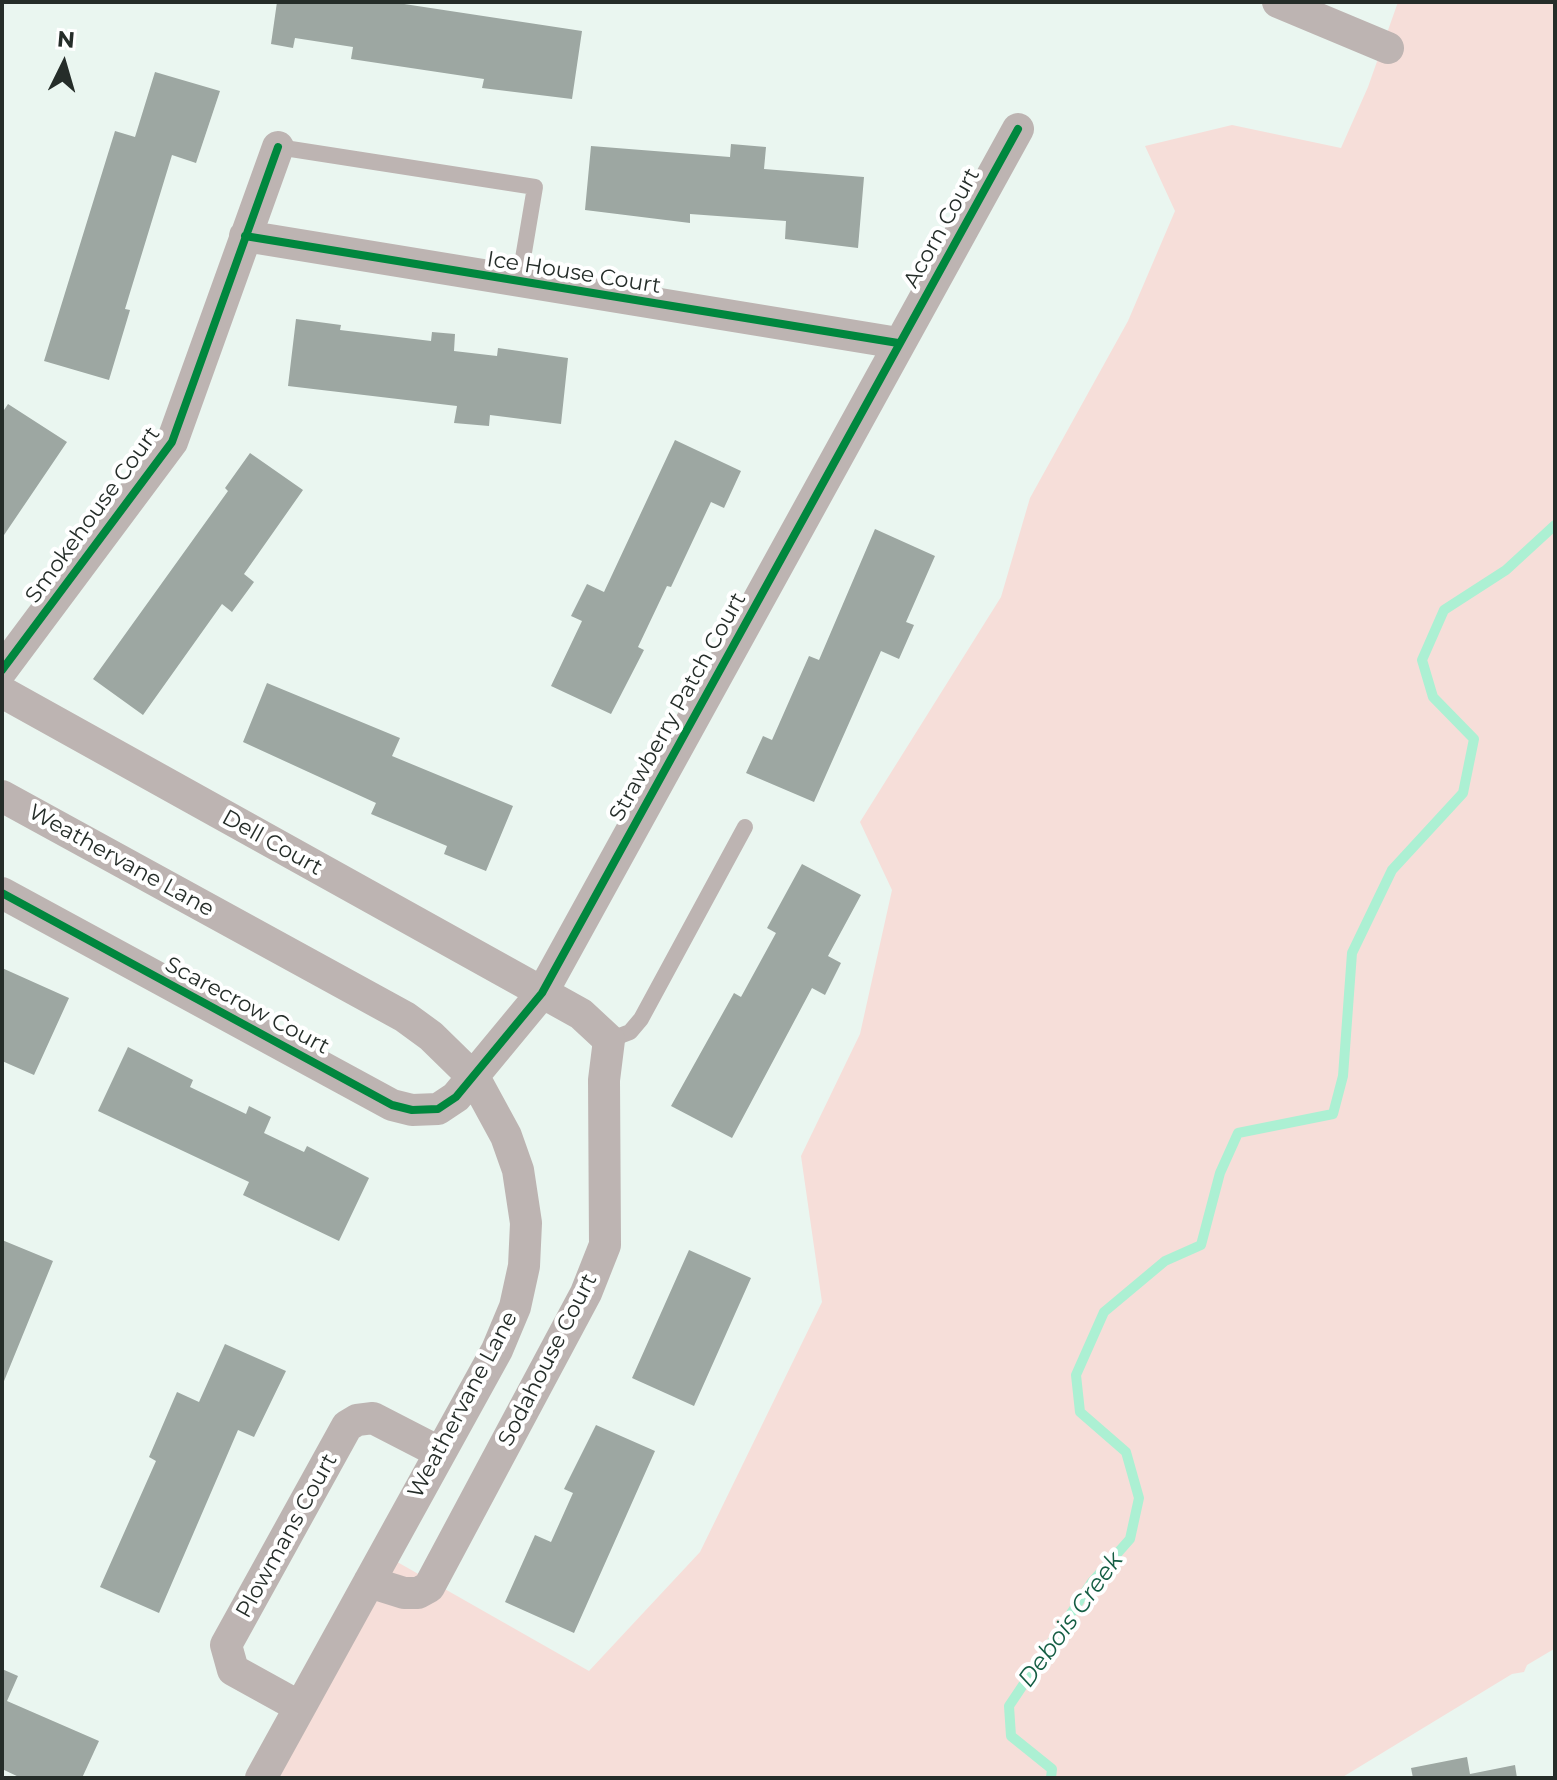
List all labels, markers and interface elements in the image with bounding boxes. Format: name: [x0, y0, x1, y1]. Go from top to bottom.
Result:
north arrow: [24, 24, 104, 104]
text: N: [56, 25, 76, 54]
street label: Acorn Court: [898, 164, 986, 292]
street label: Ice House Court: [485, 246, 663, 300]
street label: Smokehouse Court: [20, 422, 166, 608]
street label: Strawberry Patch Court: [604, 588, 752, 826]
street label: Weathervane Lane: [24, 799, 218, 923]
street label: Dell Court: [217, 805, 327, 881]
street label: Scarecrow Court: [160, 952, 334, 1060]
street label: Sodahouse Court: [493, 1269, 603, 1451]
street label: Weathervane Lane: [403, 1307, 523, 1503]
street label: Plowmans Court: [231, 1449, 343, 1623]
water label: Debois Creek: [1012, 1547, 1130, 1693]

